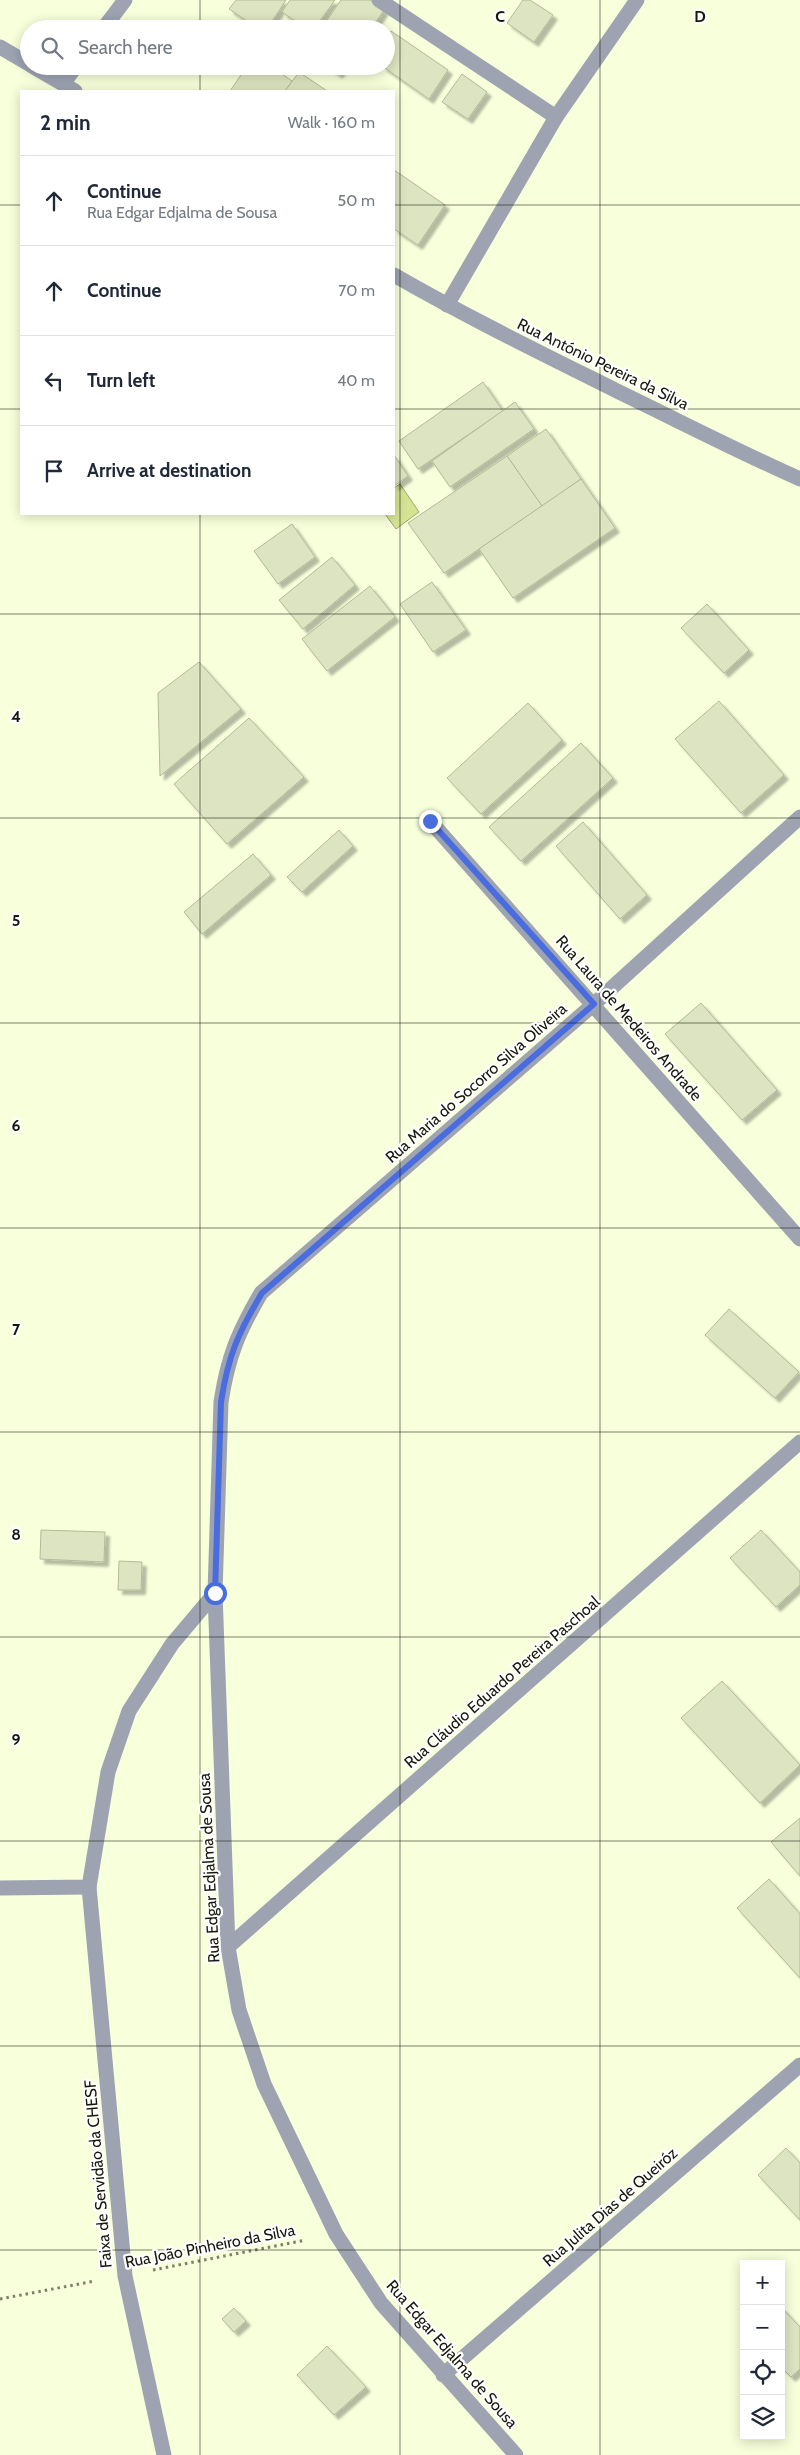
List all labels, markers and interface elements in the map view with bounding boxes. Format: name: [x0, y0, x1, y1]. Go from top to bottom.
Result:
text: C: [495, 7, 505, 26]
text: D: [694, 7, 706, 26]
search box: [20, 20, 395, 75]
icon: search: [38, 34, 66, 62]
text: Search here: [78, 36, 172, 59]
text: 2 min: [40, 110, 91, 135]
text: Walk · 160 m: [288, 113, 375, 132]
text: Continue: [87, 180, 161, 203]
icon: ahead: [40, 187, 68, 215]
text: 50 m: [338, 191, 375, 210]
text: Rua Edgar Edjalma de Sousa: [87, 203, 277, 222]
icon: ahead: [40, 277, 68, 305]
text: Continue: [87, 279, 161, 302]
text: 70 m: [338, 281, 375, 300]
street label: Rua António Pereira da Silva: [514, 314, 692, 414]
icon: left: [40, 367, 68, 395]
text: Turn left: [87, 369, 155, 392]
text: 40 m: [337, 371, 375, 390]
icon: arrive: [40, 457, 68, 485]
text: Arrive at destination: [87, 459, 251, 482]
text: 4: [11, 707, 21, 726]
route end: [419, 810, 442, 833]
text: 5: [12, 911, 20, 930]
street label: Rua Laura de Medeiros Andrade: [552, 931, 706, 1105]
street label: Rua Maria do Socorro Silva Oliveira: [382, 999, 571, 1167]
text: 6: [12, 1116, 21, 1135]
text: 7: [12, 1320, 21, 1339]
text: 8: [11, 1525, 21, 1544]
route start: [204, 1582, 227, 1605]
street label: Rua Cláudio Eduardo Pereira Paschoal: [401, 1592, 604, 1772]
text: 9: [12, 1730, 21, 1749]
street label: Rua Edgar Edjalma de Sousa: [195, 1772, 223, 1963]
street label: Faixa de Servidão da CHESF: [80, 2079, 116, 2269]
street label: Rua Julita Dias de Queiróz: [539, 2143, 681, 2271]
street label: Rua João Pinheiro da Silva: [123, 2220, 297, 2272]
map controls: [740, 2260, 785, 2440]
button: +: [740, 2260, 785, 2305]
street label: Rua Edgar Edjalma de Sousa: [382, 2276, 522, 2432]
button: −: [740, 2305, 785, 2350]
button: locate: [740, 2350, 785, 2395]
button: layers: [740, 2395, 785, 2440]

